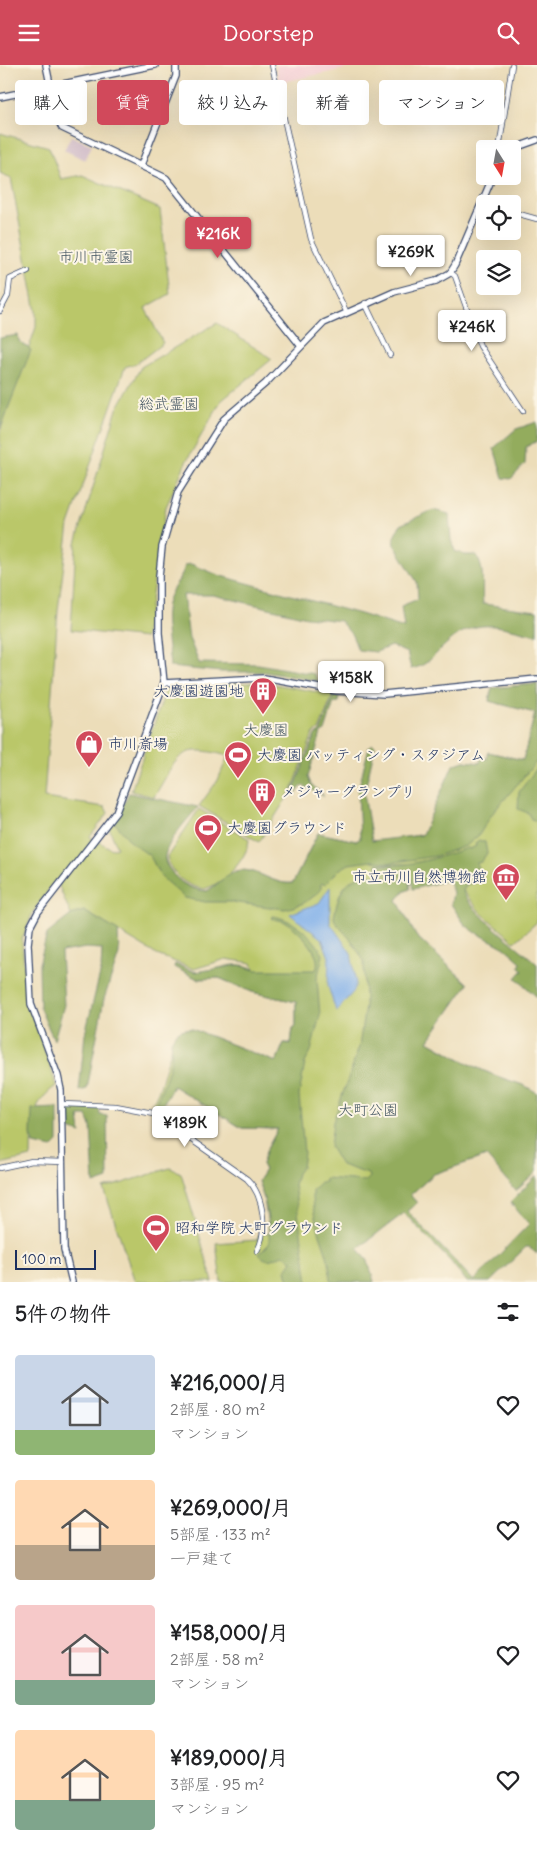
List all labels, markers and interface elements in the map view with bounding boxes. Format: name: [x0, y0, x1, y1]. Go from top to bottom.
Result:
icon: menu: [15, 19, 43, 47]
text: Doorstep: [223, 19, 314, 47]
icon: search: [494, 19, 522, 47]
chip: 購入: [15, 80, 87, 125]
chip: 賃貸: [97, 80, 169, 125]
chip: 絞り込み: [179, 80, 287, 125]
chip: 新着: [297, 80, 369, 125]
chip: マンション: [379, 80, 504, 125]
north arrow: [476, 140, 521, 185]
map controls: [476, 140, 521, 295]
button: locate: [476, 195, 521, 240]
pin: ¥216K: [183, 217, 253, 259]
text: ¥216K: [196, 223, 240, 243]
pin: ¥269K: [376, 235, 446, 277]
text: ¥269K: [388, 241, 434, 261]
park label: 市川市霊園: [58, 247, 134, 266]
button: layers: [476, 250, 521, 295]
pin: ¥246K: [437, 309, 507, 352]
text: ¥246K: [449, 316, 495, 336]
park label: 総武霊園: [139, 394, 199, 413]
pin: ¥158K: [316, 661, 386, 703]
text: ¥158K: [329, 667, 373, 687]
building icon: 大慶園遊園地: [248, 676, 278, 715]
place label: 大慶園遊園地: [154, 681, 244, 700]
park label: 大慶園: [243, 720, 289, 739]
shop icon: 市川斎場: [74, 729, 104, 768]
place label: 市川斎場: [108, 734, 168, 753]
sports icon: 大慶園 バッティング・スタジアム: [223, 740, 253, 779]
place label: 大慶園 バッティング・スタジアム: [257, 745, 485, 764]
building icon: メジャーグランプリ: [247, 777, 277, 816]
place label: メジャーグランプリ: [281, 782, 416, 801]
sports icon: 大慶園グラウンド: [193, 813, 223, 852]
place label: 大慶園グラウンド: [227, 818, 347, 837]
museum icon: 市立市川自然博物館: [491, 862, 521, 901]
place label: 市立市川自然博物館: [352, 867, 487, 886]
park label: 大町公園: [338, 1100, 398, 1119]
pin: ¥189K: [150, 1105, 220, 1148]
text: ¥189K: [163, 1112, 207, 1132]
sports icon: 昭和学院 大町グラウンド: [141, 1213, 171, 1252]
place label: 昭和学院 大町グラウンド: [175, 1218, 344, 1237]
scale bar: [15, 1247, 96, 1270]
text: 100 m: [22, 1250, 62, 1268]
icon: filters: [494, 1298, 522, 1326]
text: 5件の物件: [15, 1300, 111, 1327]
text: ¥216,000/月: [170, 1369, 289, 1396]
icon: home: [55, 1375, 115, 1435]
icon: heart: [494, 1391, 522, 1419]
text: 2部屋 · 80 m²: [170, 1399, 266, 1419]
text: マンション: [170, 1423, 249, 1443]
text: ¥269,000/月: [170, 1494, 292, 1521]
icon: home: [55, 1500, 115, 1560]
icon: heart: [494, 1516, 522, 1544]
text: 5部屋 · 133 m²: [170, 1524, 271, 1544]
text: 一戸建て: [170, 1548, 234, 1568]
text: ¥158,000/月: [170, 1619, 289, 1646]
icon: home: [55, 1625, 115, 1685]
icon: heart: [494, 1641, 522, 1669]
text: 2部屋 · 58 m²: [170, 1649, 264, 1669]
text: マンション: [170, 1673, 249, 1693]
text: ¥189,000/月: [170, 1744, 289, 1771]
icon: home: [55, 1750, 115, 1810]
icon: heart: [494, 1766, 522, 1794]
text: 3部屋 · 95 m²: [170, 1774, 264, 1794]
text: マンション: [170, 1798, 249, 1818]

